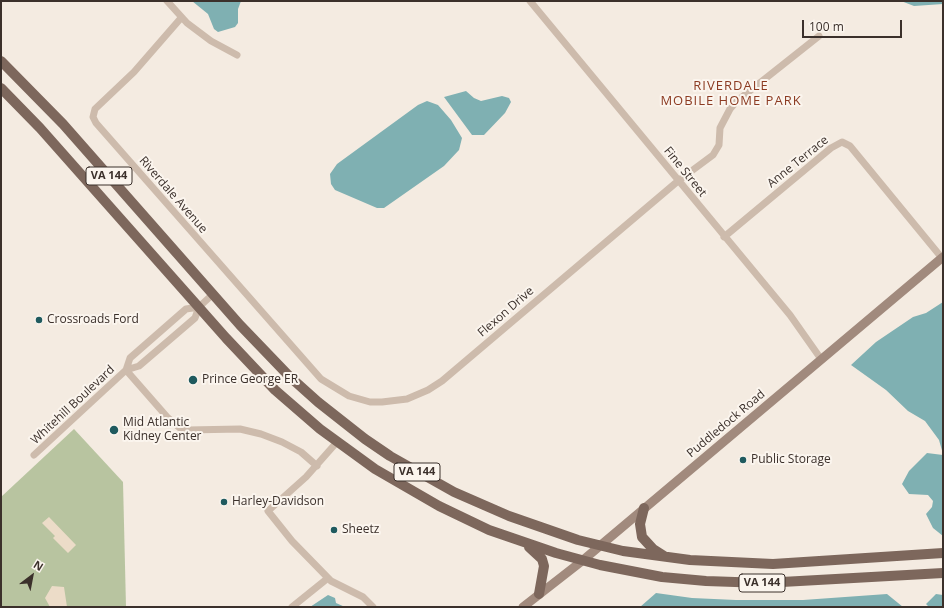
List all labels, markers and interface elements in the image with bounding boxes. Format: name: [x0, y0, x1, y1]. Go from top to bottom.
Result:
scale bar: [804, 12, 904, 38]
text: 100 m: [809, 18, 844, 35]
district label: RIVERDALE MOBILE HOME PARK: [660, 78, 802, 109]
street label: Anne Terrace: [765, 133, 831, 191]
street label: Fine Street: [661, 144, 709, 200]
street label: Riverdale Avenue: [136, 154, 210, 236]
road number: VA 144: [86, 167, 132, 185]
street label: Flexon Drive: [475, 284, 537, 340]
place label: Crossroads Ford: [47, 313, 139, 327]
marker: Crossroads Ford: [34, 315, 44, 325]
street label: Whitehill Boulevard: [28, 363, 118, 447]
place label: Prince George ER: [202, 373, 298, 387]
marker: Prince George ER: [187, 374, 199, 386]
street label: Puddledock Road: [684, 387, 768, 461]
place label: Mid Atlantic Kidney Center: [123, 416, 202, 444]
marker: Mid Atlantic Kidney Center: [108, 424, 120, 436]
place label: Public Storage: [751, 453, 831, 467]
marker: Public Storage: [738, 455, 748, 465]
road number: VA 144: [394, 463, 440, 481]
place label: Harley-Davidson: [232, 495, 324, 509]
marker: Harley-Davidson: [219, 497, 229, 507]
place label: Sheetz: [342, 523, 379, 537]
marker: Sheetz: [329, 525, 339, 535]
north arrow: [12, 556, 52, 596]
text: N: [31, 557, 46, 574]
road number: VA 144: [739, 574, 785, 592]

